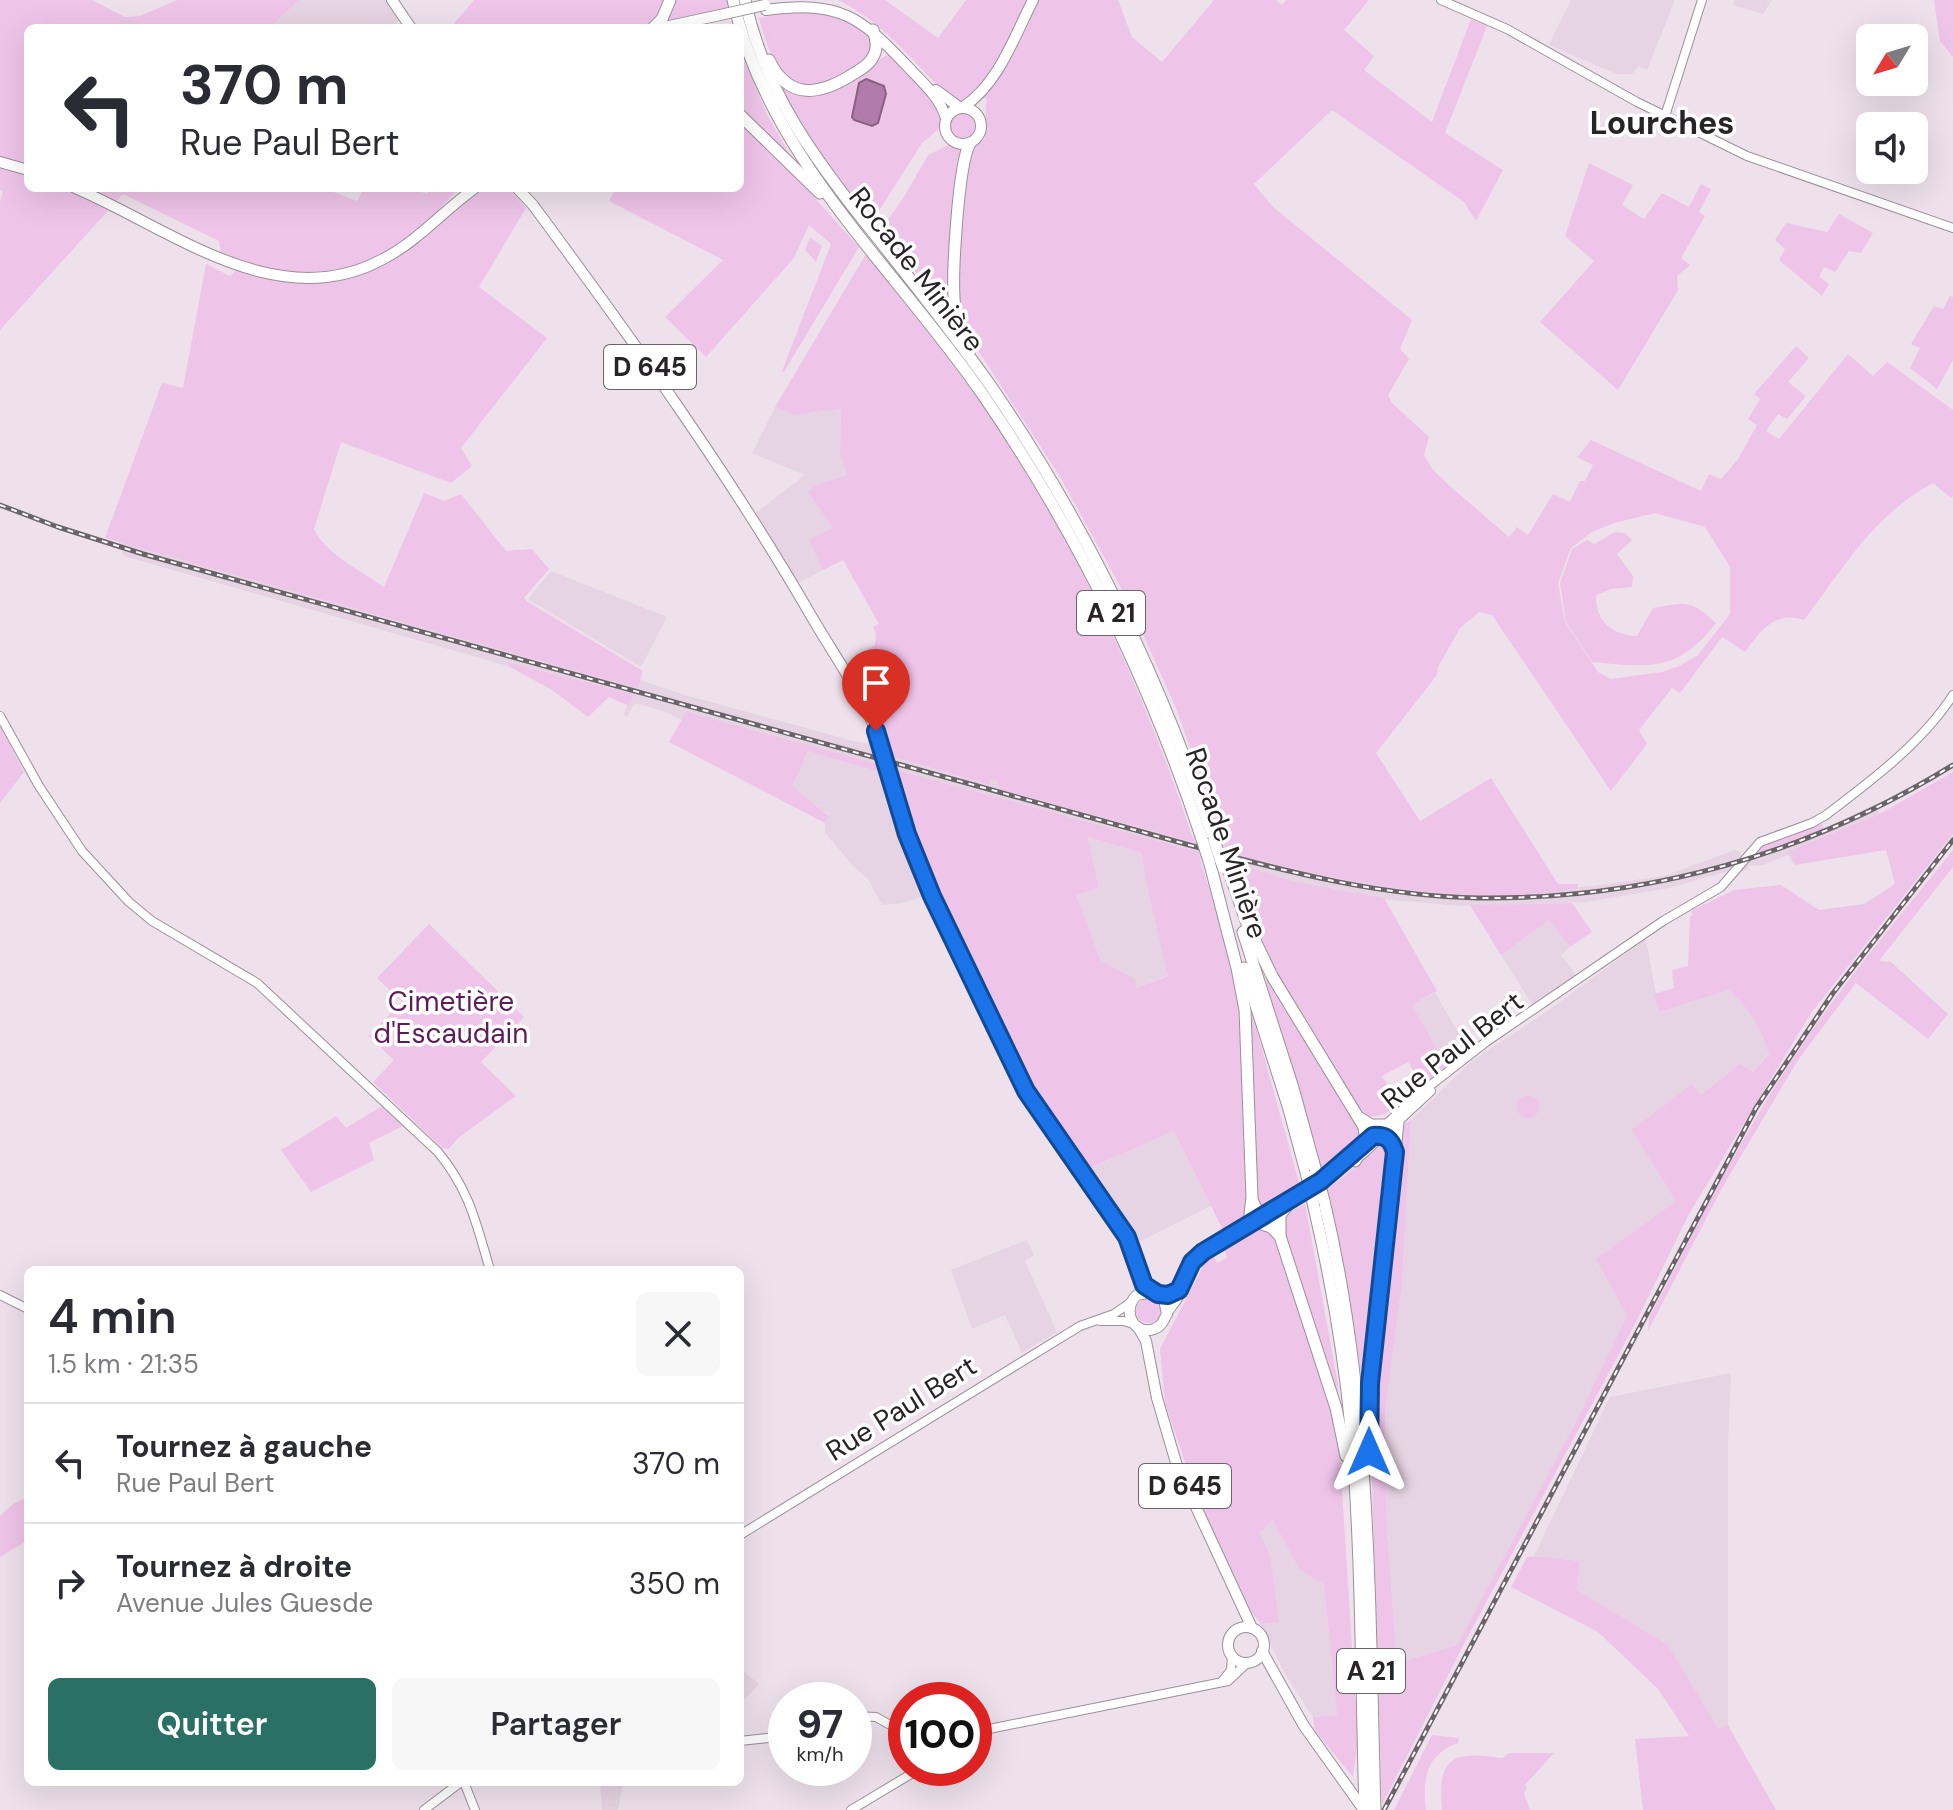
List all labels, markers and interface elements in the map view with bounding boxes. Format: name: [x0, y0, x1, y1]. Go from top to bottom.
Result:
north arrow: [1856, 24, 1928, 96]
map controls: [1856, 24, 1928, 184]
text: 370 m: [180, 48, 348, 121]
icon: left: [48, 56, 152, 160]
district label: Lourches: [1590, 102, 1734, 144]
button: sound: [1856, 112, 1928, 184]
text: Rue Paul Bert: [180, 119, 400, 166]
street label: Rocade Minière: [841, 179, 993, 359]
road number: D 645: [604, 345, 696, 389]
road number: A 21: [1077, 591, 1145, 635]
pin: [842, 649, 910, 731]
icon: arrive: [854, 661, 898, 705]
street label: Rocade Minière: [1177, 743, 1276, 943]
park label: Cimetière d'Escaudain: [374, 983, 528, 1052]
street label: Rue Paul Bert: [1374, 983, 1531, 1118]
text: 4 min: [48, 1285, 176, 1348]
button: close: [636, 1292, 720, 1376]
text: 1.5 km · 21:35: [48, 1347, 199, 1381]
street label: Rue Paul Bert: [819, 1348, 983, 1469]
position arrow: [1327, 1410, 1411, 1494]
text: Tournez à gauche: [116, 1427, 372, 1466]
icon: left: [48, 1441, 92, 1485]
text: 370 m: [632, 1444, 720, 1483]
road number: D 645: [1139, 1464, 1231, 1508]
text: Rue Paul Bert: [116, 1466, 275, 1500]
text: Tournez à droite: [116, 1547, 352, 1586]
icon: right: [48, 1561, 92, 1605]
text: 350 m: [629, 1564, 720, 1603]
text: Avenue Jules Guesde: [116, 1586, 373, 1620]
road number: A 21: [1337, 1649, 1405, 1693]
button: Quitter: [48, 1678, 376, 1770]
button: Partager: [392, 1678, 720, 1770]
speed limit sign: 100: [888, 1682, 992, 1786]
text: 97: [797, 1698, 843, 1750]
text: km/h: [796, 1741, 844, 1767]

